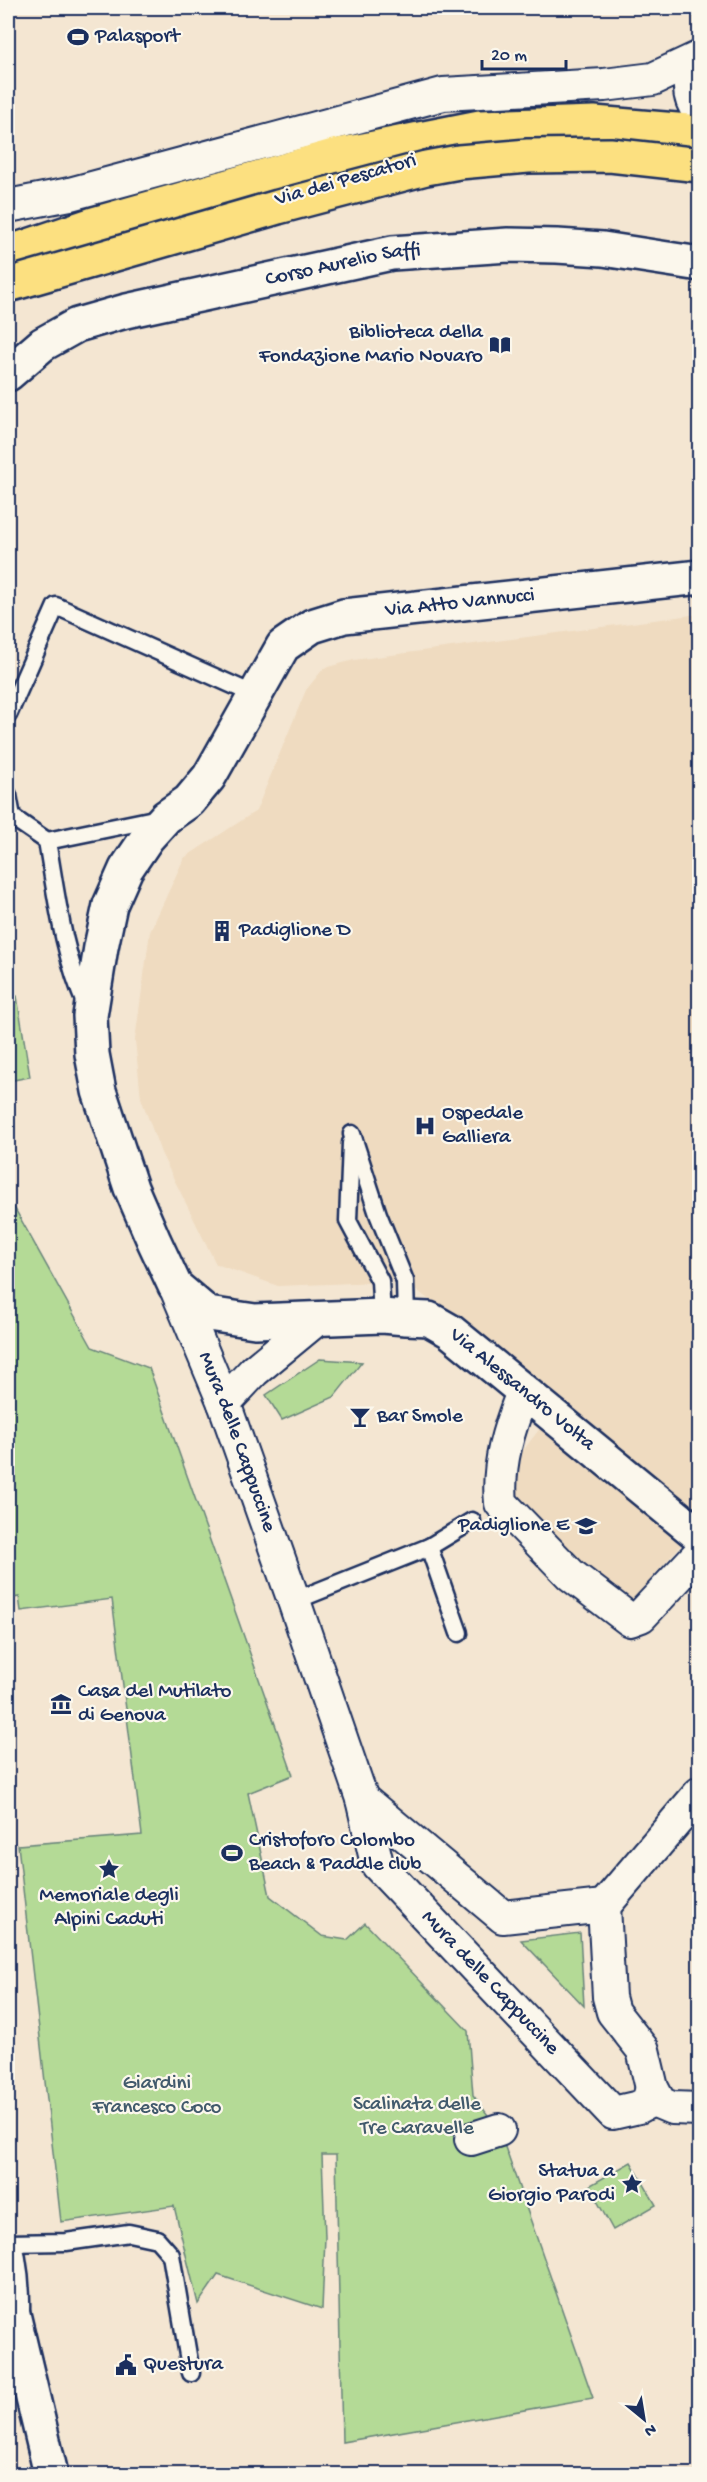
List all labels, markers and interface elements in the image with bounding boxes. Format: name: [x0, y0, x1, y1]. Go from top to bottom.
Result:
sports icon: Palasport: [66, 25, 90, 49]
place label: Palasport: [94, 25, 182, 50]
scale bar: [482, 33, 566, 71]
text: 20 m: [491, 46, 527, 67]
street label: Via dei Pescatori: [271, 149, 420, 213]
street label: Corso Aurelio Saffi: [263, 239, 421, 293]
place label: Biblioteca della Fondazione Mario Novaro: [258, 321, 484, 370]
library icon: Biblioteca della Fondazione Mario Novaro: [488, 333, 512, 357]
street label: Via Atto Vannucci: [383, 584, 536, 624]
building icon: Padiglione D: [210, 919, 234, 943]
place label: Padiglione D: [238, 919, 351, 944]
place label: Ospedale Galliera: [442, 1102, 524, 1151]
hospital icon: Ospedale Galliera: [413, 1114, 437, 1138]
street label: Via Alessandro Volta: [443, 1322, 601, 1458]
street label: Mura delle Cappuccine: [192, 1348, 282, 1537]
bar icon: Bar Smole: [348, 1405, 372, 1429]
place label: Bar Smole: [376, 1405, 464, 1430]
place label: Padiglione E: [457, 1514, 570, 1539]
school or university icon: Padiglione E: [574, 1514, 598, 1538]
place label: Casa del Mutilato di Genova: [78, 1680, 232, 1729]
museum icon: Casa del Mutilato di Genova: [49, 1692, 73, 1716]
place label: Cristoforo Colombo Beach & Paddle club: [248, 1829, 421, 1878]
sports icon: Cristoforo Colombo Beach & Paddle club: [220, 1841, 244, 1865]
place icon: Memoriale degli Alpini Caduti: [97, 1857, 121, 1881]
place label: Memoriale degli Alpini Caduti: [39, 1884, 179, 1933]
street label: Mura delle Cappuccine: [415, 1906, 565, 2061]
park label: Giardini Francesco Coco: [92, 2072, 222, 2121]
park label: Scalinata delle Tre Caravelle: [353, 2093, 482, 2142]
place label: Statua a Giorgio Parodi: [488, 2160, 616, 2209]
place icon: Statua a Giorgio Parodi: [620, 2172, 644, 2196]
public building icon: Questura: [114, 2353, 138, 2377]
place label: Questura: [143, 2353, 224, 2378]
north arrow: [614, 2389, 674, 2449]
text: N: [640, 2418, 659, 2440]

